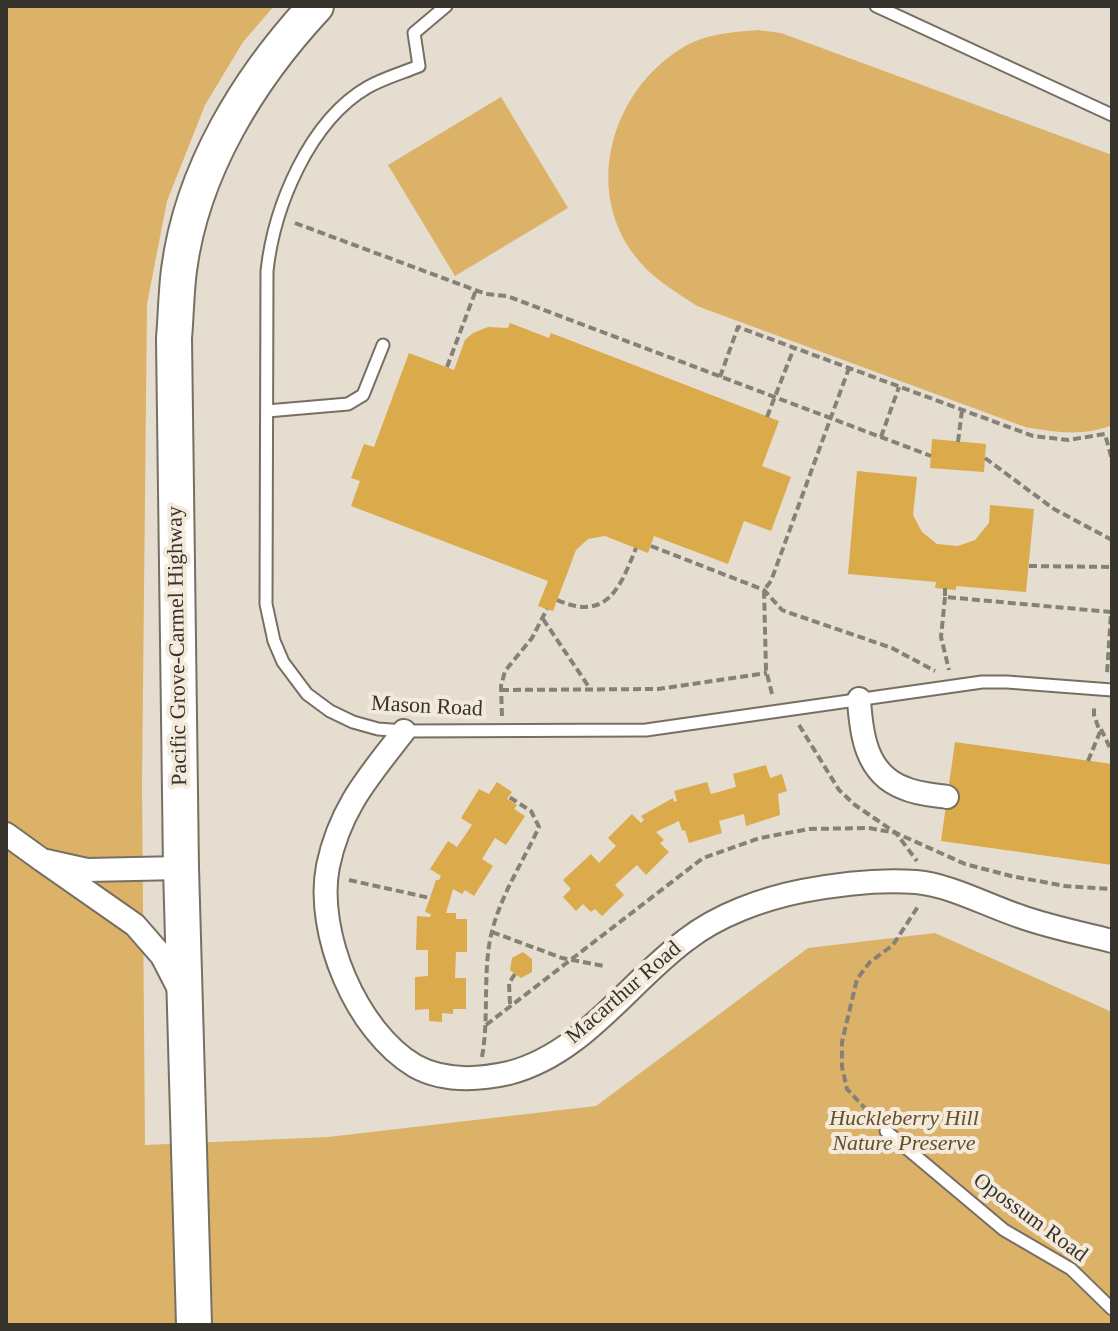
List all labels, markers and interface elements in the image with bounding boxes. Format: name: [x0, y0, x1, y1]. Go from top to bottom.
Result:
street label: Pacific Grove-Carmel Highway: [162, 506, 194, 786]
street label: Mason Road: [370, 691, 484, 723]
street label: Macarthur Road: [561, 936, 687, 1050]
park label: Huckleberry Hill Nature Preserve: [829, 1106, 979, 1158]
street label: Opossum Road: [968, 1168, 1092, 1268]

